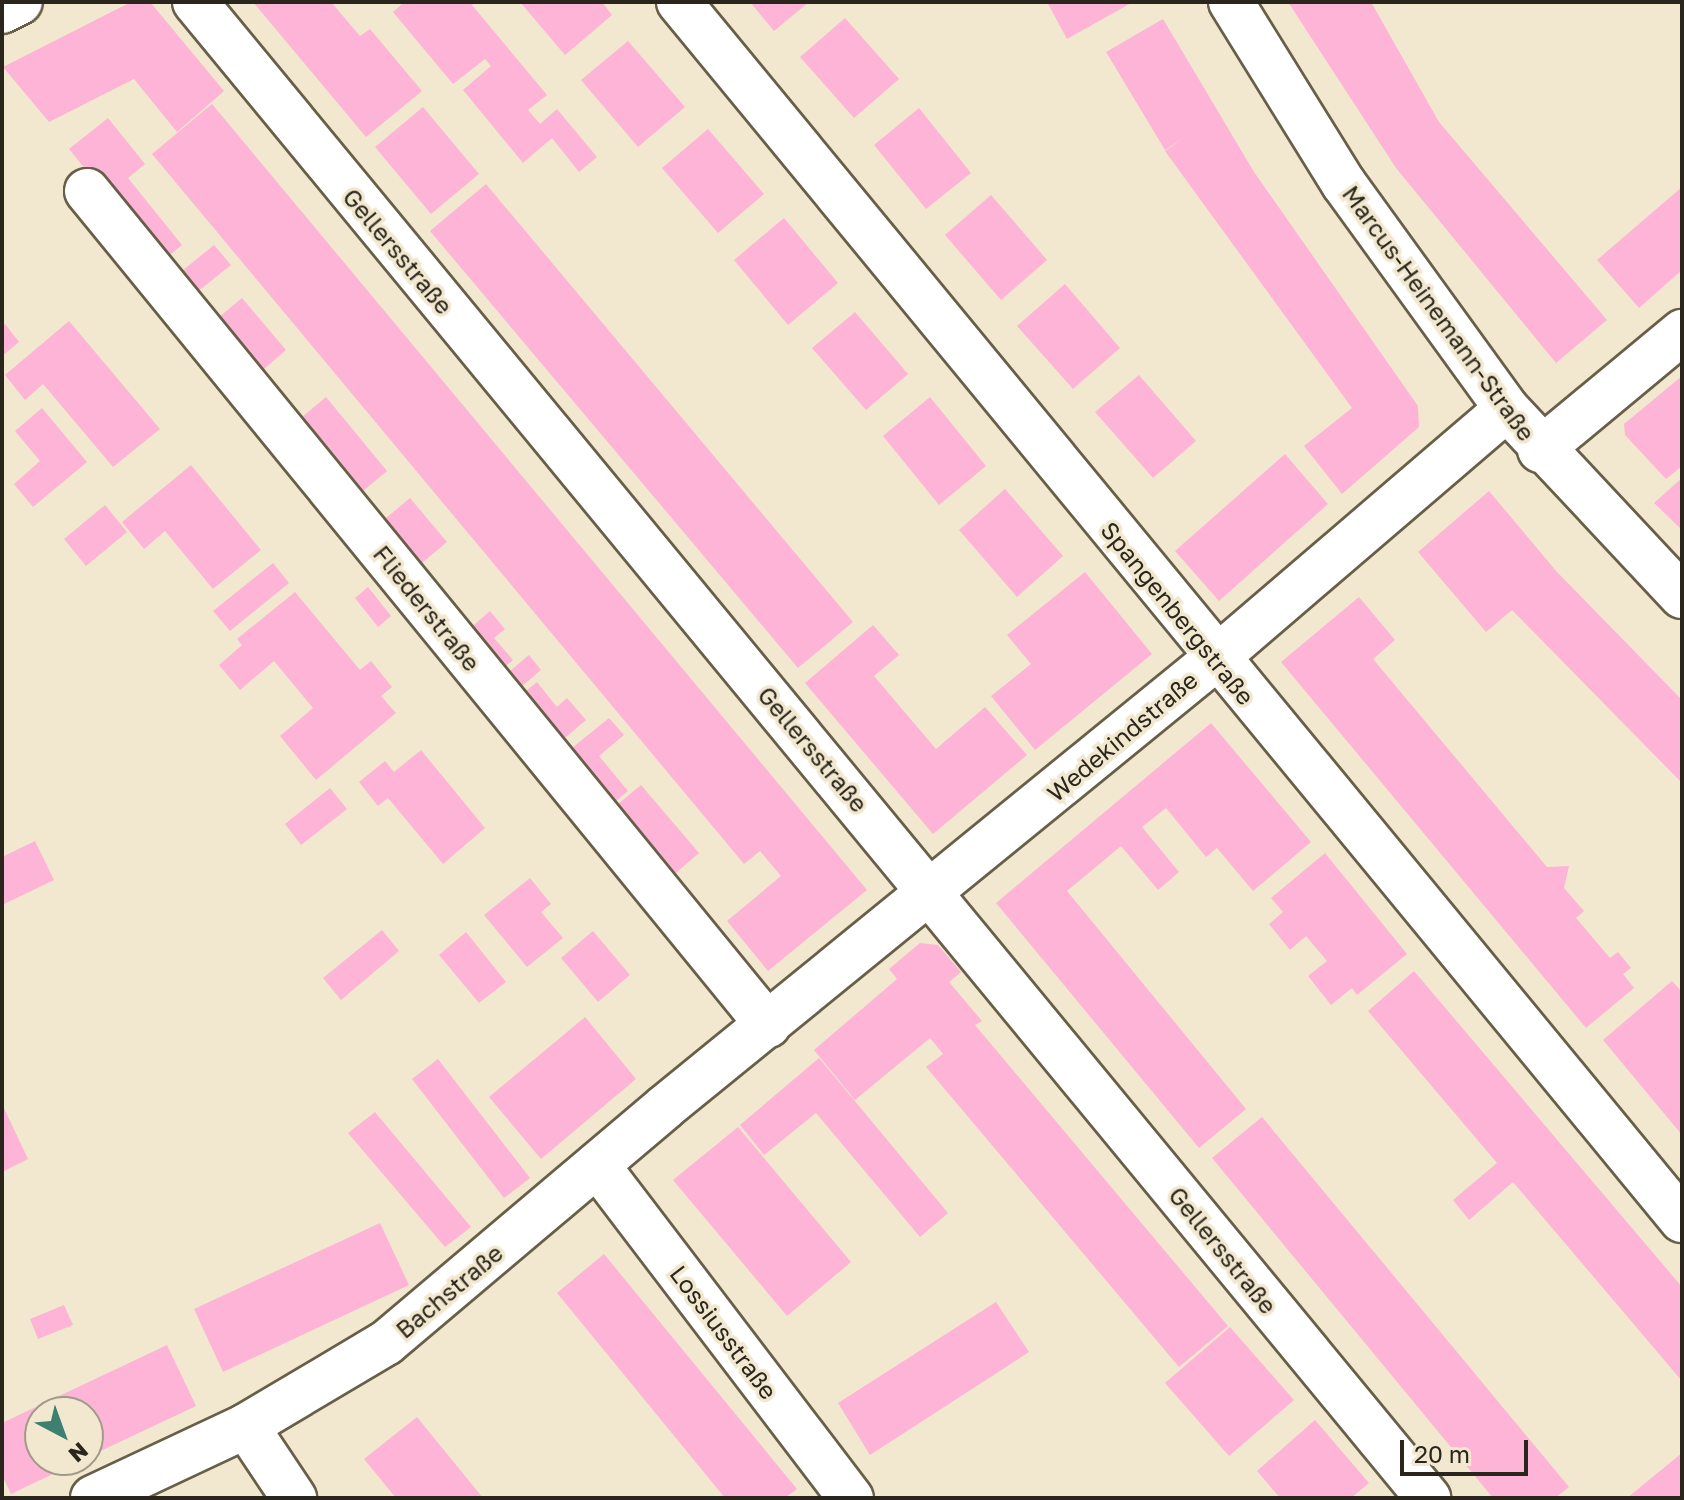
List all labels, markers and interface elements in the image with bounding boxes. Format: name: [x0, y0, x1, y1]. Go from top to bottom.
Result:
street label: Marcus-Heinemann-Straße: [1337, 180, 1541, 446]
street label: Gellersstraße: [337, 182, 459, 320]
street label: Spangenbergstraße: [1095, 516, 1261, 710]
street label: Fliederstraße: [368, 539, 486, 677]
street label: Wedekindstraße: [1041, 665, 1203, 807]
street label: Gellersstraße: [752, 680, 874, 818]
street label: Gellersstraße: [1163, 1181, 1283, 1319]
street label: Bachstraße: [390, 1238, 508, 1344]
street label: Lossiusstraße: [664, 1260, 784, 1404]
north arrow: [24, 1396, 104, 1476]
scale bar: [1404, 1424, 1532, 1474]
text: N: [64, 1437, 94, 1469]
text: 20 m: [1414, 1439, 1470, 1468]

